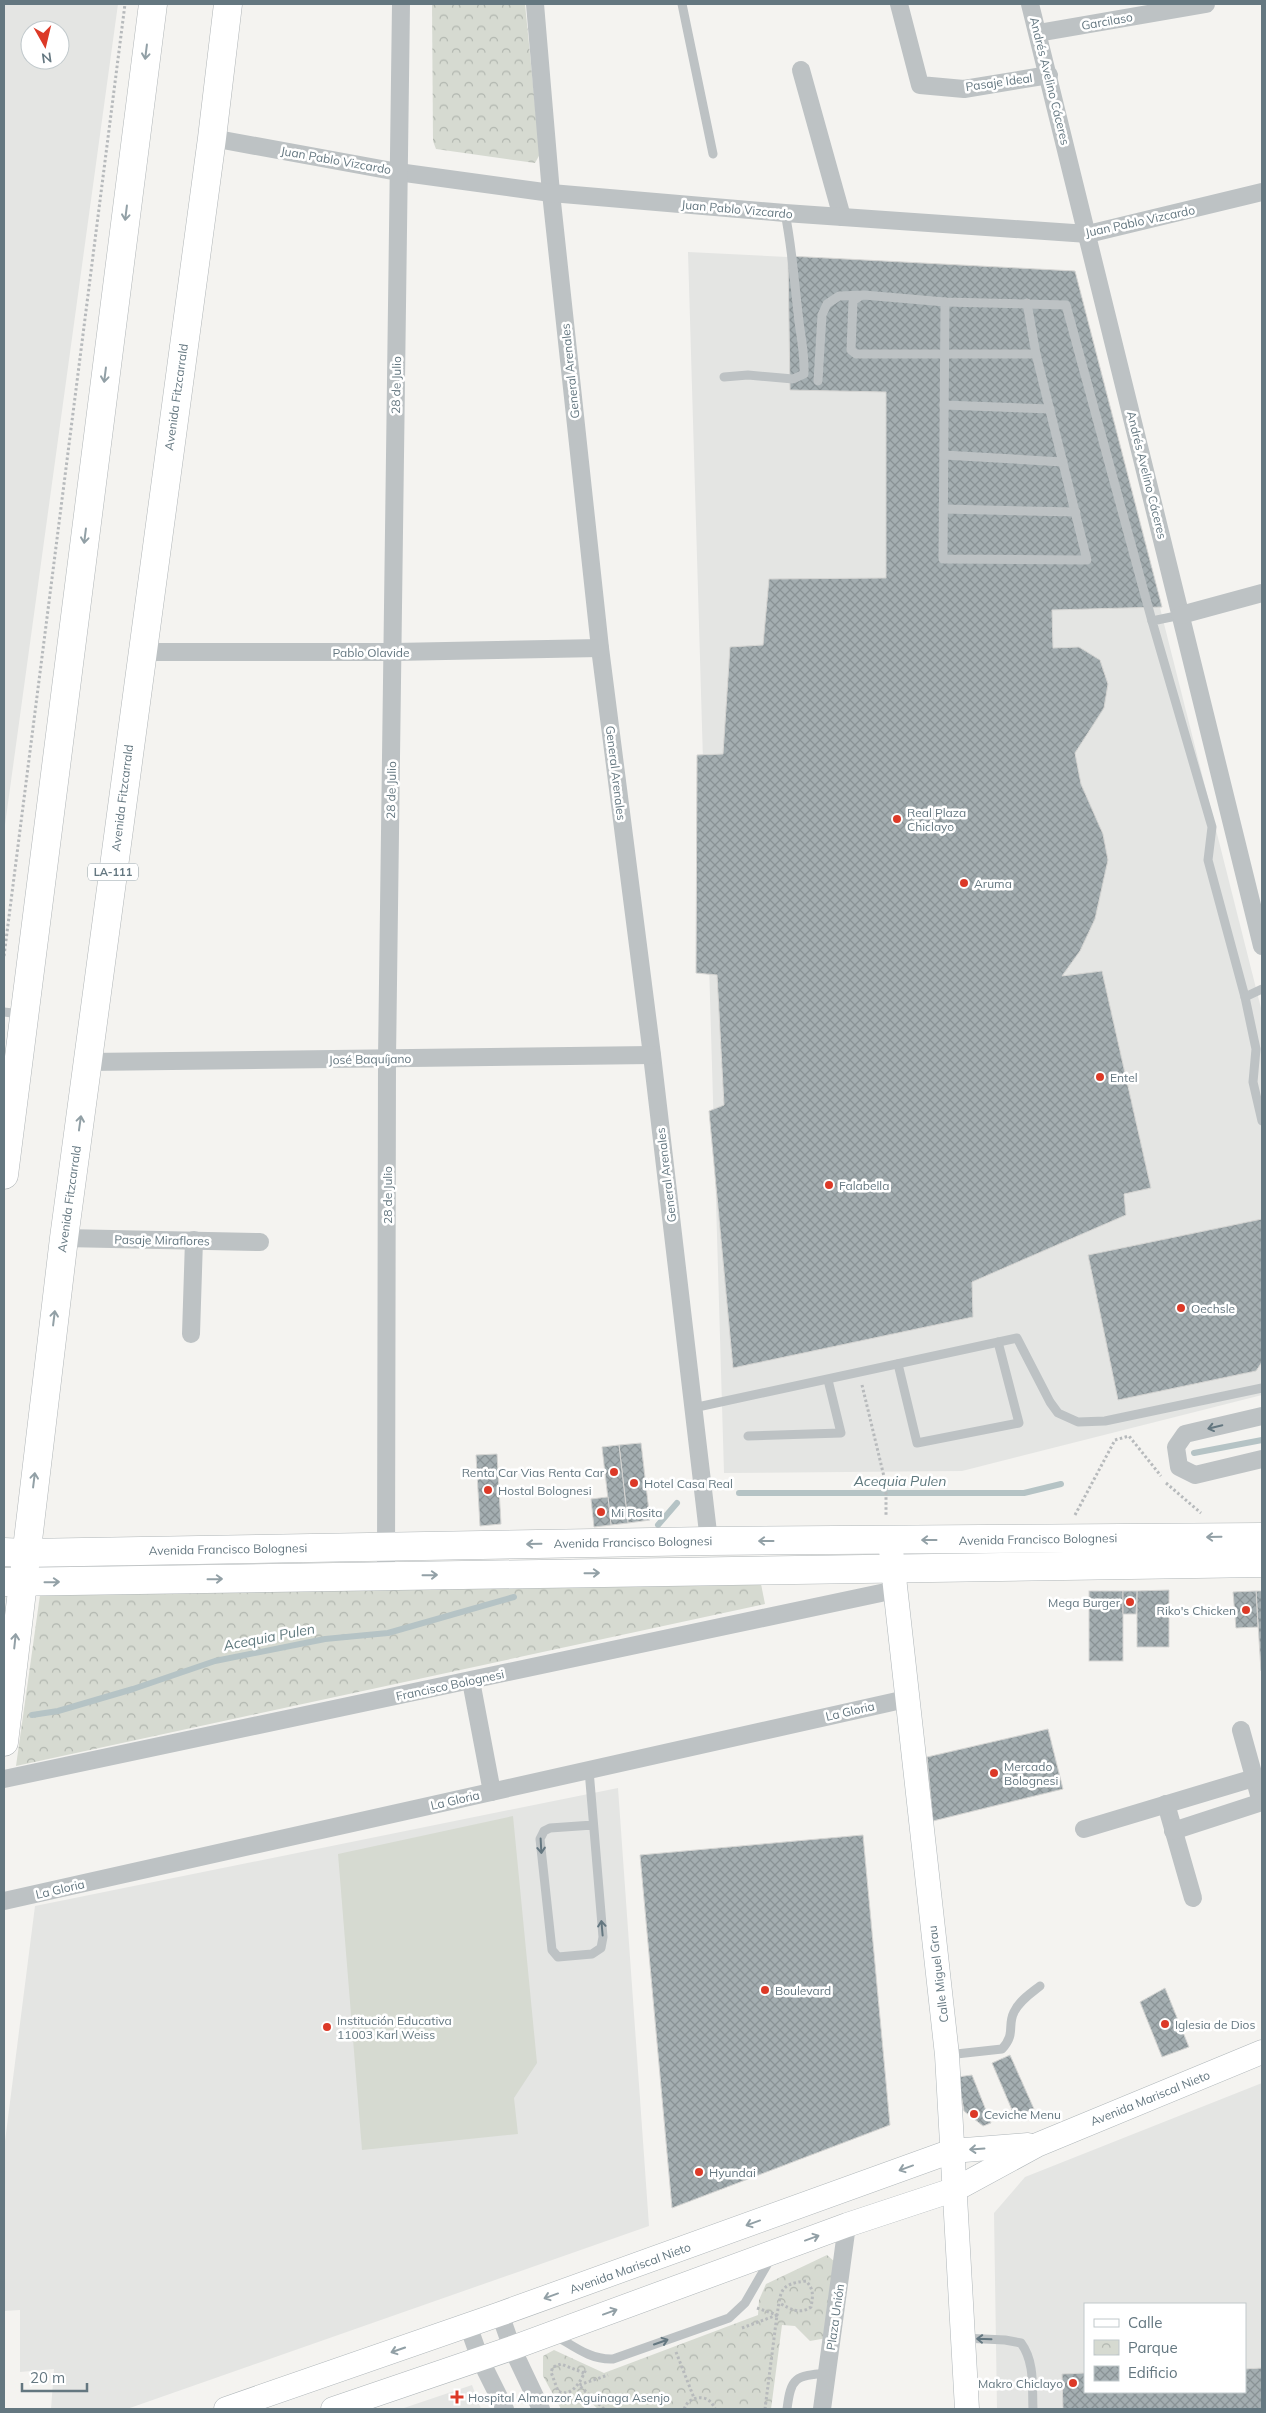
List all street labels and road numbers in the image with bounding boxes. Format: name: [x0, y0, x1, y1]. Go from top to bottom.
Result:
street label: Garcilaso: [1080, 9, 1134, 33]
street label: Andrés Avelino Cáceres: [1027, 15, 1073, 147]
street label: Pasaje Ideal: [965, 70, 1033, 94]
street label: Juan Pablo Vizcardo: [280, 143, 392, 177]
street label: Juan Pablo Vizcardo: [681, 197, 793, 221]
street label: Juan Pablo Vizcardo: [1084, 202, 1196, 240]
street label: General Arenales: [558, 323, 582, 419]
street label: Avenida Fitzcarrald: [161, 343, 191, 451]
street label: 28 de Julio: [388, 356, 404, 414]
street label: Andrés Avelino Cáceres: [1124, 409, 1170, 541]
street label: Pablo Olavide: [333, 645, 409, 660]
street label: General Arenales: [603, 725, 629, 821]
street label: Avenida Fitzcarrald: [108, 744, 136, 852]
street label: 28 de Julio: [383, 761, 399, 819]
road number: LA-111: [88, 864, 138, 880]
street label: José Baquíjano: [329, 1051, 412, 1067]
street label: General Arenales: [653, 1127, 679, 1223]
street label: Avenida Fitzcarrald: [54, 1145, 84, 1253]
street label: 28 de Julio: [380, 1166, 395, 1224]
street label: Pasaje Miraflores: [114, 1232, 210, 1248]
street label: Avenida Francisco Bolognesi: [958, 1530, 1118, 1548]
street label: Avenida Francisco Bolognesi: [553, 1533, 713, 1551]
street label: Avenida Francisco Bolognesi: [148, 1540, 308, 1558]
street label: Francisco Bolognesi: [395, 1666, 506, 1704]
street label: La Gloria: [824, 1698, 876, 1724]
street label: La Gloria: [429, 1787, 481, 1813]
street label: La Gloria: [34, 1876, 86, 1902]
street label: Calle Miguel Grau: [925, 1925, 951, 2023]
street label: Avenida Mariscal Nieto: [1088, 2067, 1212, 2129]
street label: Avenida Mariscal Nieto: [567, 2239, 693, 2297]
street label: Plaza Unión: [823, 2283, 847, 2351]

